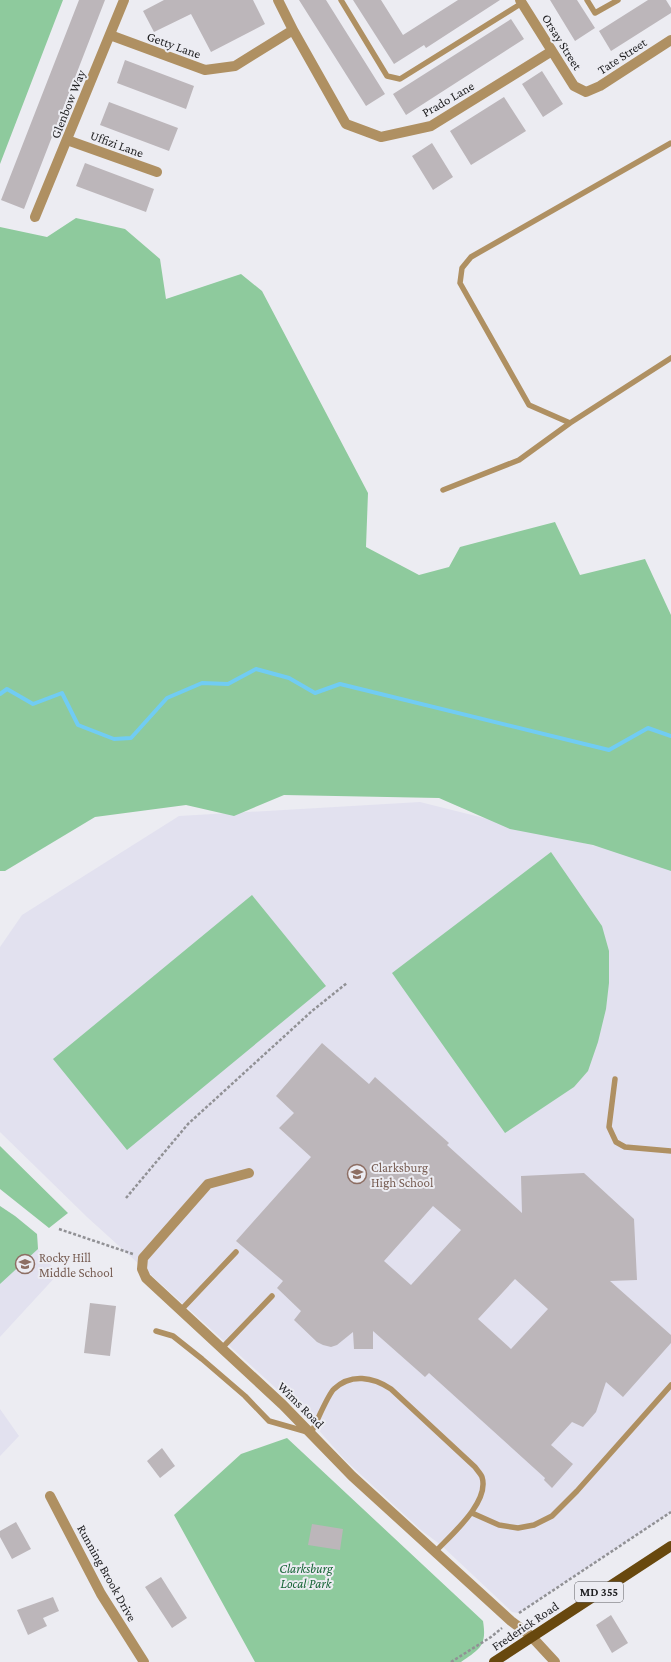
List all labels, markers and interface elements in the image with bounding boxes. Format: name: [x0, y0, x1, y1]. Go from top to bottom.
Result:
street label: Orsay Street: [539, 11, 585, 73]
street label: Getty Lane: [145, 28, 203, 62]
street label: Tate Street: [595, 34, 650, 77]
street label: Glenbow Way: [47, 67, 89, 141]
street label: Prado Lane: [419, 78, 477, 120]
street label: Uffizi Lane: [88, 127, 146, 161]
place label: Clarksburg High School: [371, 1160, 434, 1190]
school or university icon: Clarksburg High School: [346, 1163, 368, 1185]
place label: Rocky Hill Middle School: [39, 1250, 114, 1280]
school or university icon: Rocky Hill Middle School: [14, 1253, 36, 1275]
street label: Wims Road: [275, 1379, 327, 1431]
street label: Running Brook Drive: [74, 1522, 140, 1624]
park label: Clarksburg Local Park: [279, 1561, 334, 1591]
road number: MD 355: [575, 1582, 623, 1602]
street label: Frederick Road: [489, 1598, 561, 1654]

